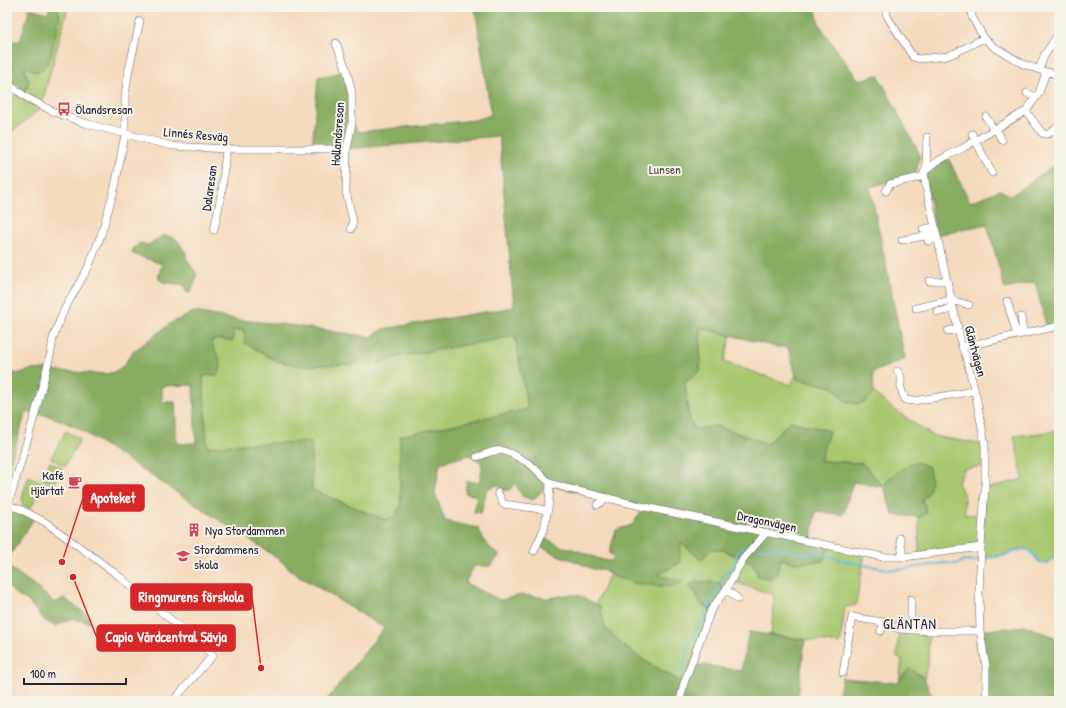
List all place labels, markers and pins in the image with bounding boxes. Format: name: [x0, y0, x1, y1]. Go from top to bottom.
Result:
place label: Ölandsresan: [75, 100, 133, 118]
bus stop icon: Ölandsresan: [56, 101, 72, 117]
place label: Kafé Hjärtat: [31, 466, 65, 499]
cafe icon: Kafé Hjärtat: [67, 474, 83, 490]
callout: Apoteket: [83, 485, 144, 511]
place label: Nya Stordammen: [205, 521, 285, 539]
building icon: Nya Stordammen: [186, 522, 202, 538]
place label: Stordammens skola: [194, 540, 259, 573]
school or university icon: Stordammens skola: [175, 548, 191, 564]
callout: Ringmurens förskola: [131, 584, 252, 610]
callout: Capio Vårdcentral Sävja: [97, 625, 235, 651]

